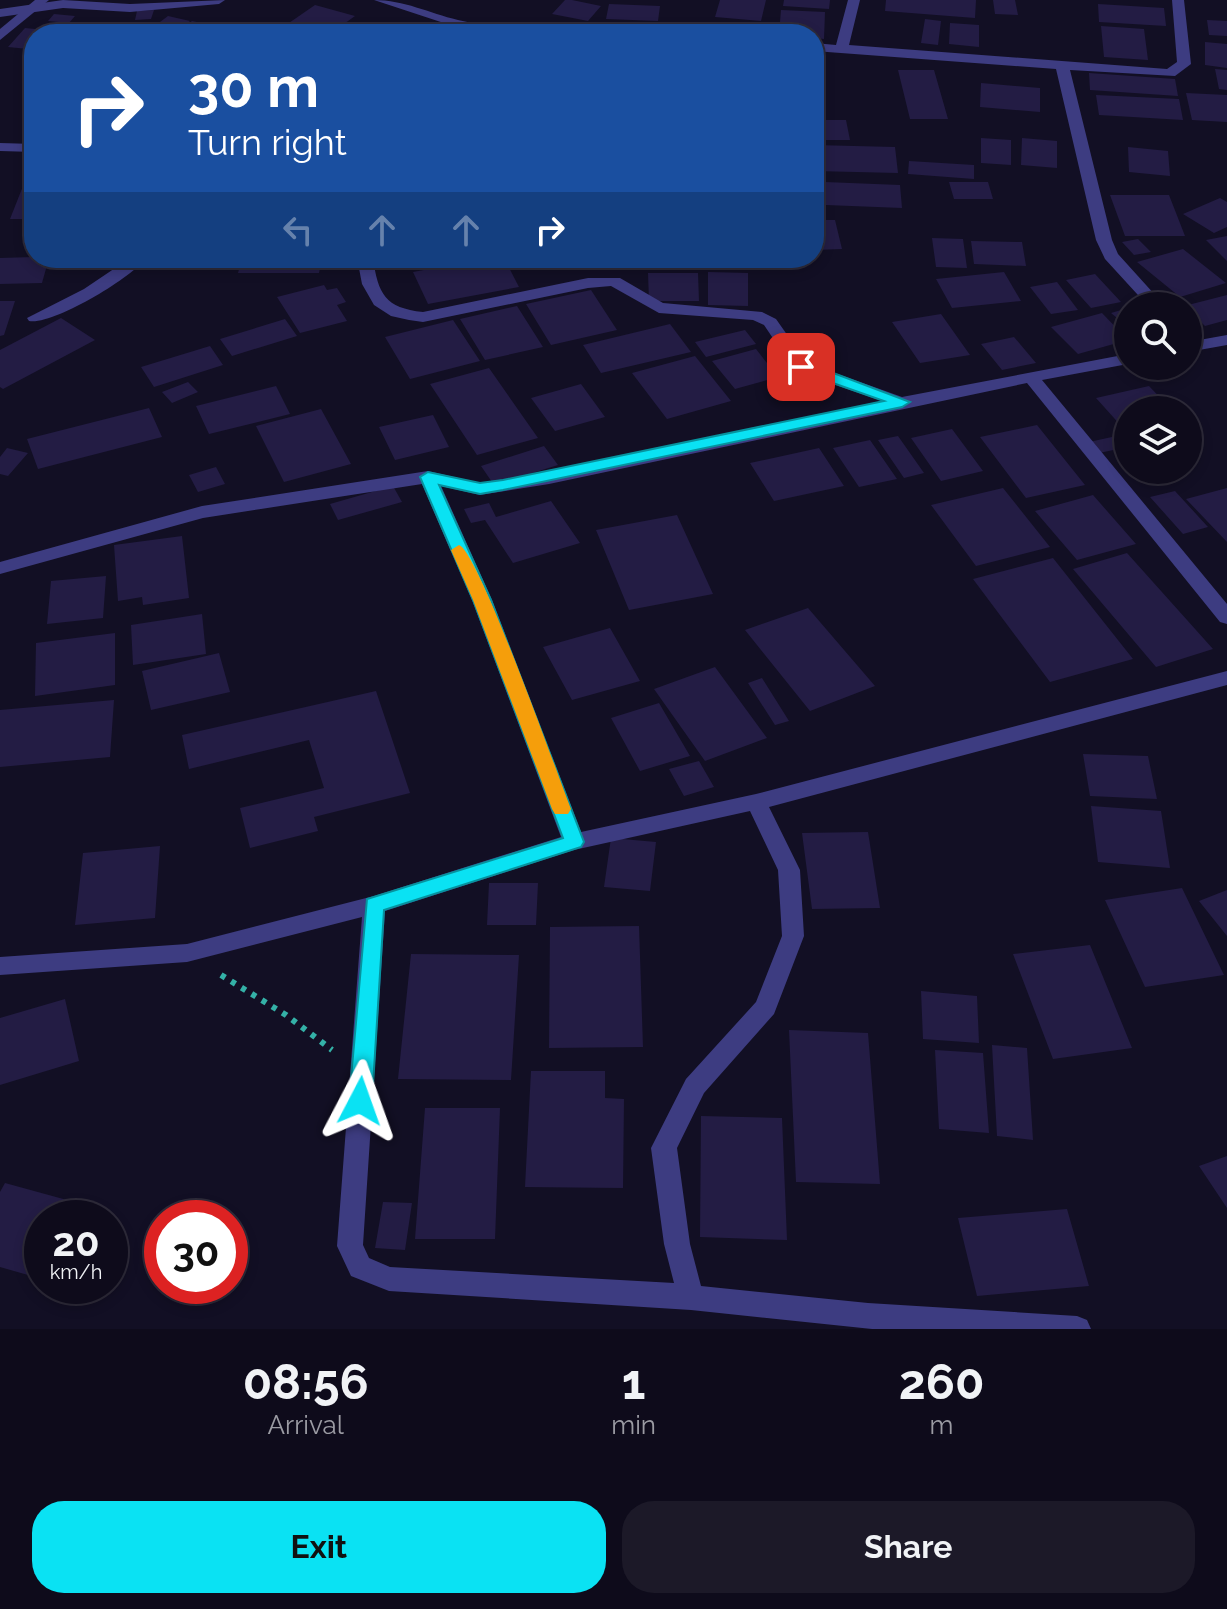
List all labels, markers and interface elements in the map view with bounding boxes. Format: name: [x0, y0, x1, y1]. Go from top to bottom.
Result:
text: 30 m: [188, 54, 319, 120]
icon: right: [56, 56, 160, 160]
text: Turn right: [188, 121, 347, 163]
icon: left: [276, 208, 320, 252]
icon: ahead: [360, 208, 404, 252]
icon: ahead: [444, 208, 488, 252]
icon: right: [528, 208, 572, 252]
map controls: [1114, 292, 1202, 484]
button: search: [1114, 292, 1202, 380]
pin: [767, 333, 835, 401]
icon: arrive: [779, 345, 823, 389]
button: layers: [1114, 396, 1202, 484]
position arrow: [318, 1059, 402, 1143]
speed limit sign: 30: [144, 1200, 248, 1304]
text: 20: [52, 1218, 100, 1265]
text: km/h: [50, 1260, 102, 1284]
text: 08:56: [243, 1354, 369, 1410]
text: 1: [622, 1354, 646, 1410]
text: 260: [899, 1354, 984, 1410]
text: Arrival: [268, 1410, 344, 1440]
text: min: [611, 1410, 656, 1440]
text: m: [930, 1410, 953, 1440]
button: Exit: [32, 1501, 606, 1593]
button: Share: [622, 1501, 1195, 1593]

